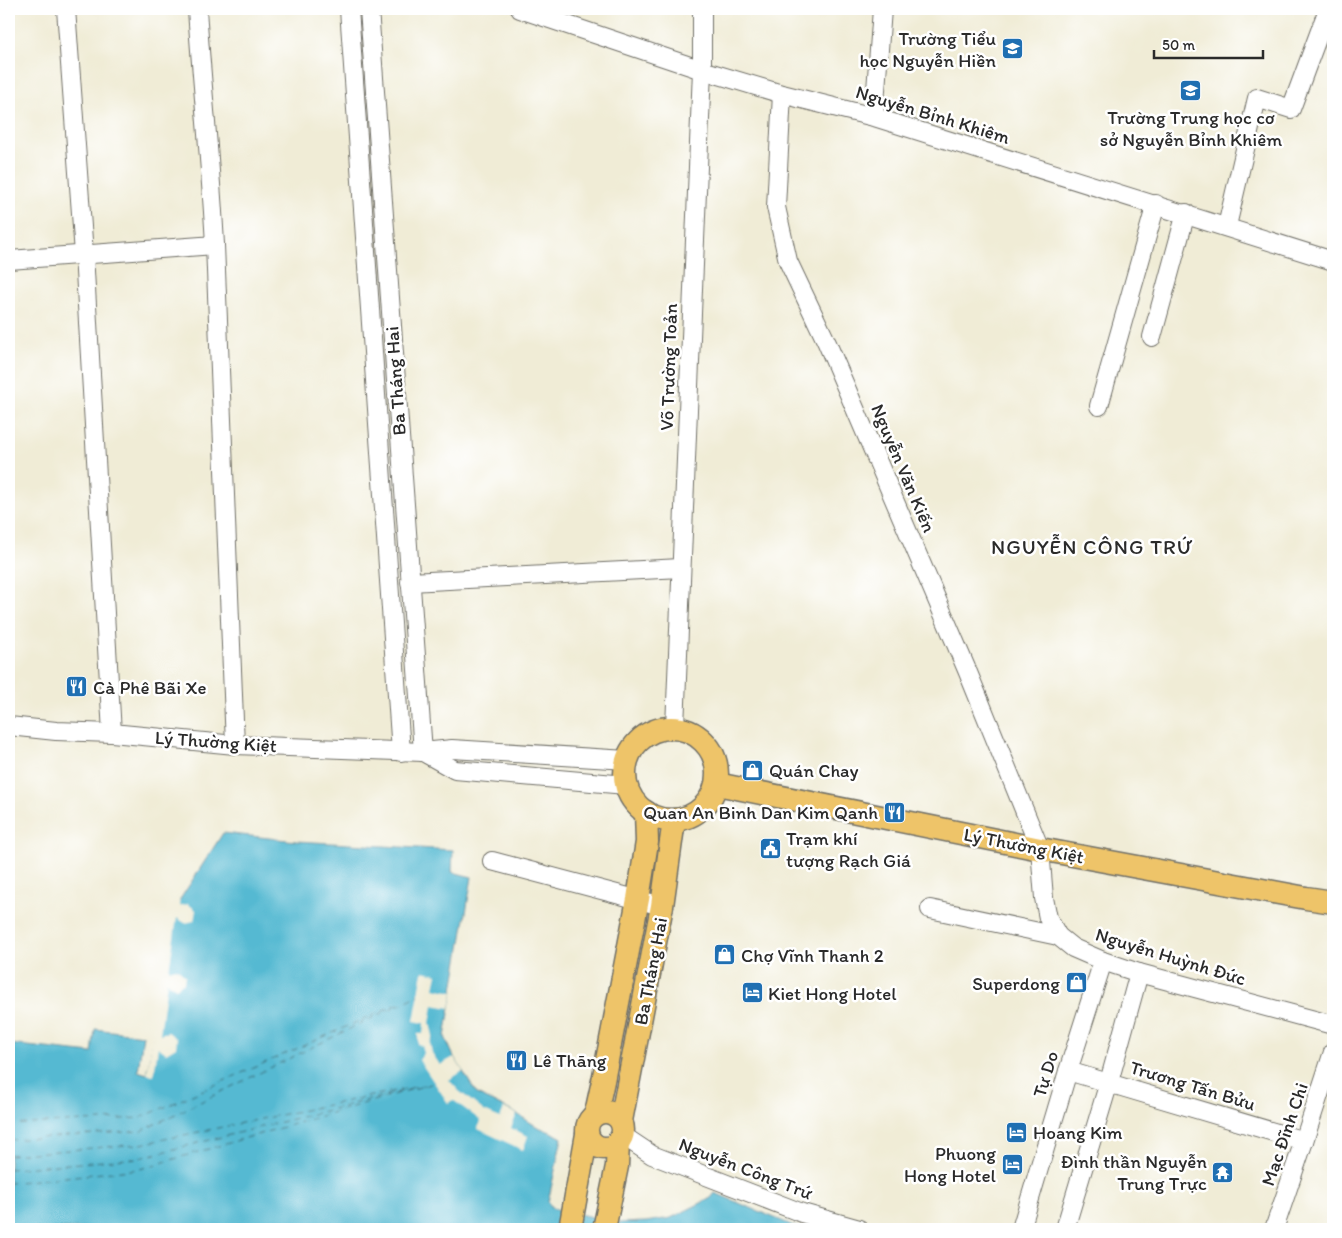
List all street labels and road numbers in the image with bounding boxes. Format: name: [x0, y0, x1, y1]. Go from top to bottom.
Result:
street label: Nguyễn Bỉnh Khiêm: [853, 80, 1013, 149]
street label: Võ Trường Toản: [655, 303, 682, 431]
street label: Ba Tháng Hai: [380, 326, 411, 436]
street label: Nguyễn Văn Kiến: [866, 400, 941, 536]
street label: Lý Thường Kiệt: [154, 726, 278, 757]
street label: Lý Thường Kiệt: [962, 823, 1086, 868]
street label: Ba Tháng Hai: [629, 915, 672, 1027]
street label: Nguyễn Huỳnh Đức: [1093, 923, 1249, 990]
street label: Tự Do: [1028, 1048, 1063, 1100]
street label: Trương Tấn Bửu: [1127, 1055, 1259, 1116]
street label: Mạc Đĩnh Chi: [1256, 1080, 1313, 1189]
street label: Nguyễn Công Trứ: [676, 1132, 817, 1205]

